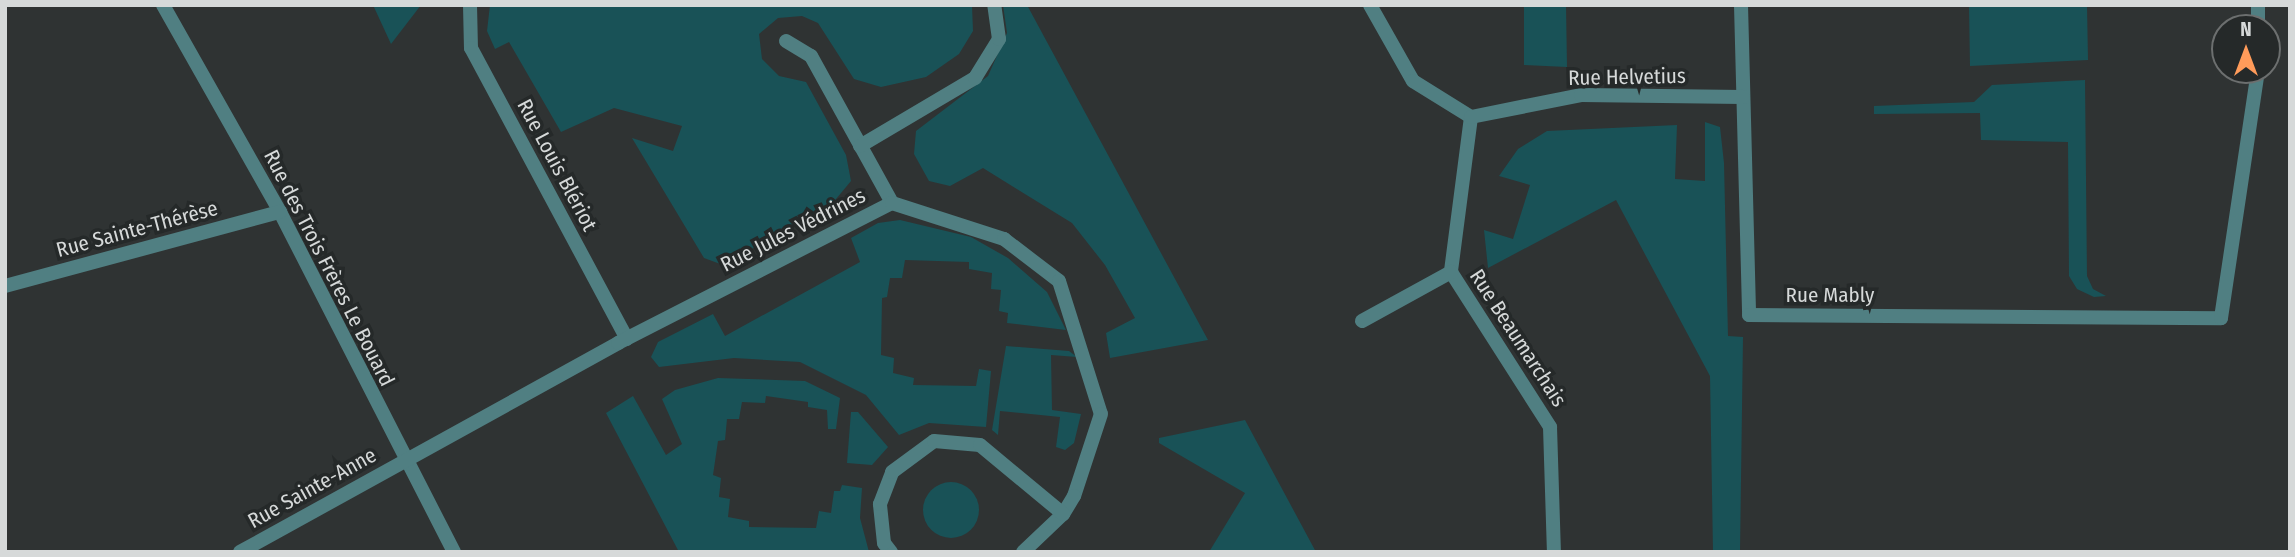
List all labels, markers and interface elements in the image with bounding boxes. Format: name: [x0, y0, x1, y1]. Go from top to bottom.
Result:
north arrow: [2211, 14, 2281, 84]
text: N: [2240, 18, 2252, 41]
street label: Rue Helvetius: [1568, 63, 1686, 91]
street label: Rue Louis Blériot: [512, 95, 602, 235]
street label: Rue des Trois Frères Le Bouard: [258, 146, 400, 390]
street label: Rue Jules Védrines: [716, 183, 870, 277]
street label: Rue Sainte-Thérèse: [54, 195, 220, 263]
street label: Rue Beaumarchais: [1464, 265, 1572, 411]
street label: Rue Mably: [1786, 282, 1874, 308]
street label: Rue Sainte-Anne: [243, 442, 381, 534]

